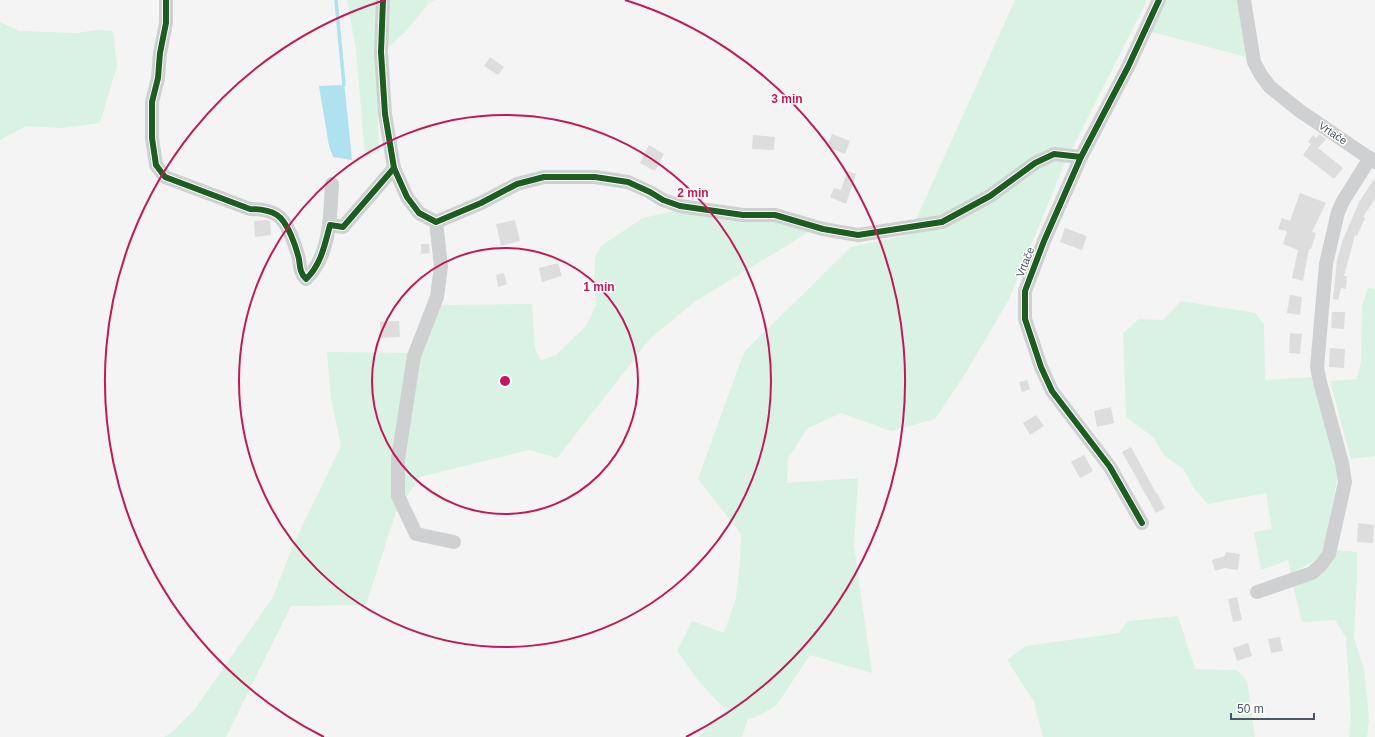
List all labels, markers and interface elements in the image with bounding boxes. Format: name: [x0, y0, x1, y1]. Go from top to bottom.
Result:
text: 3 min: [771, 92, 803, 106]
street label: Vrtače: [1317, 119, 1349, 147]
text: 2 min: [677, 186, 709, 200]
street label: Vrtače: [1014, 245, 1036, 279]
text: 1 min: [583, 280, 615, 294]
centre of rings: [498, 374, 512, 388]
scale bar: [1231, 695, 1314, 721]
text: 50 m: [1237, 702, 1264, 716]

